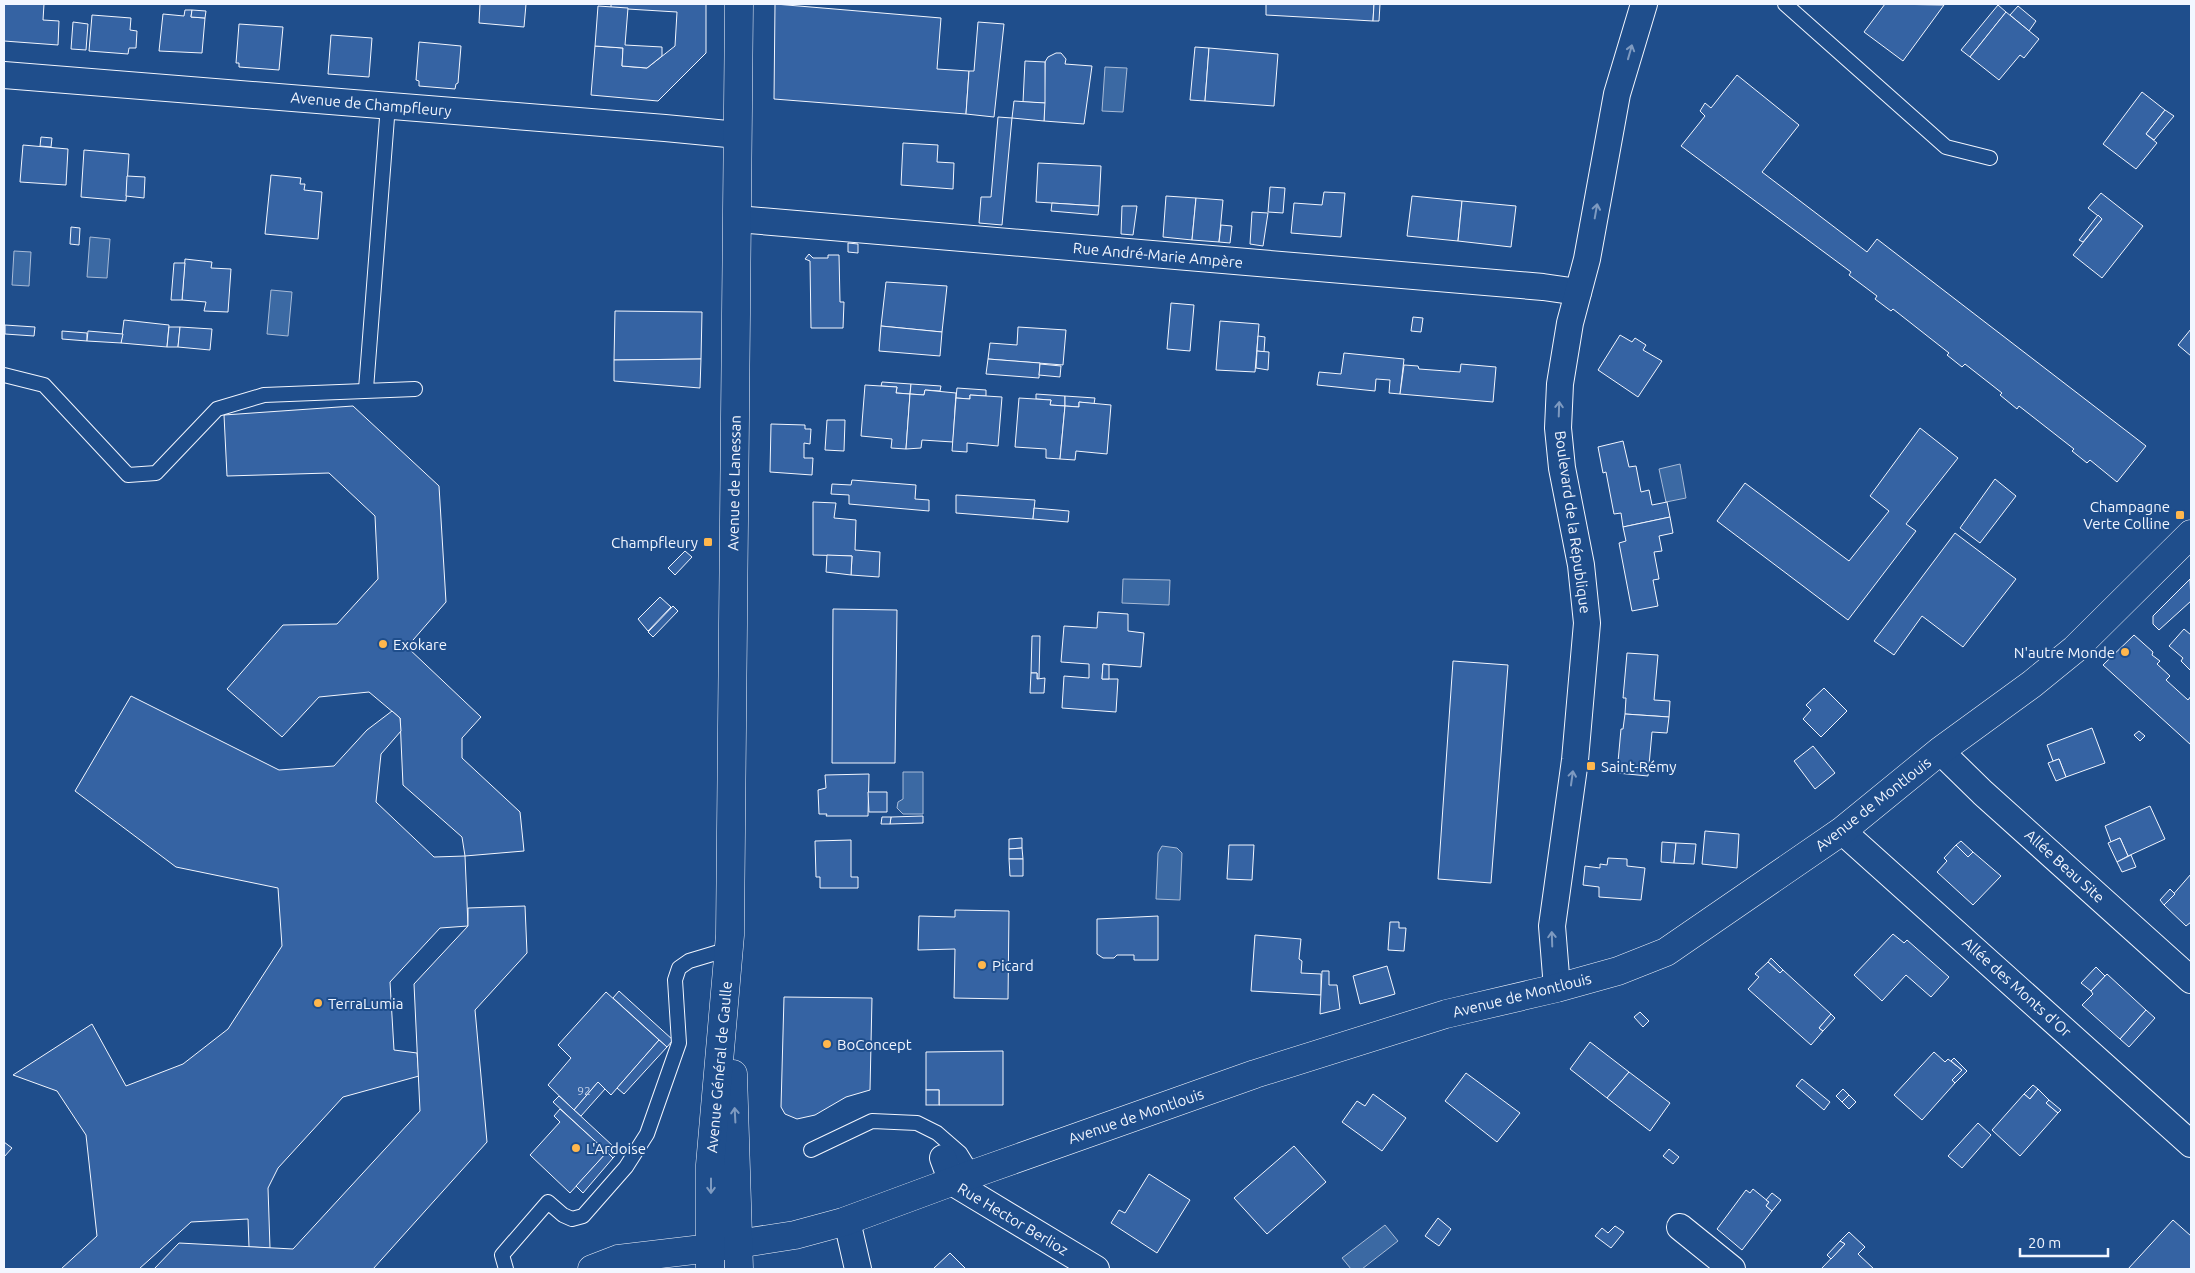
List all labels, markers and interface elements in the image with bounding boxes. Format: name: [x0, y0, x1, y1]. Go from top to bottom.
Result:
one-way arrow: [1625, 45, 1635, 61]
street label: Avenue de Champfleury: [290, 88, 452, 120]
one-way arrow: [1592, 203, 1602, 219]
street label: Rue André-Marie Ampère: [1072, 239, 1244, 271]
one-way arrow: [1554, 401, 1564, 418]
street label: Avenue de Lanessan: [724, 415, 744, 551]
street label: Boulevard de la République: [1552, 429, 1594, 615]
place label: Champagne Verte Colline: [2083, 498, 2170, 532]
marker: Champagne Verte Colline: [2174, 509, 2186, 521]
place label: Champfleury: [611, 534, 698, 551]
marker: Champfleury: [702, 536, 714, 548]
place label: Exokare: [393, 636, 447, 653]
marker: Exokare: [377, 638, 389, 650]
place label: N'autre Monde: [2014, 644, 2115, 661]
marker: N'autre Monde: [2119, 646, 2131, 658]
street label: Avenue de Montlouis: [1812, 754, 1934, 854]
place label: Saint-Rémy: [1601, 758, 1676, 775]
marker: Saint-Rémy: [1585, 760, 1597, 772]
one-way arrow: [1568, 771, 1578, 787]
street label: Allée Beau Site: [2022, 826, 2108, 906]
one-way arrow: [1548, 932, 1557, 948]
street label: Allée des Monts d'Or: [1959, 934, 2075, 1040]
place label: Picard: [992, 957, 1034, 974]
marker: Picard: [976, 959, 988, 971]
street label: Avenue de Montlouis: [1451, 970, 1593, 1020]
street label: Avenue Général de Gaulle: [703, 980, 735, 1154]
place label: TerraLumia: [328, 995, 403, 1012]
marker: TerraLumia: [312, 997, 324, 1009]
place label: BoConcept: [837, 1036, 912, 1053]
marker: BoConcept: [821, 1038, 833, 1050]
house number: 92: [577, 1084, 591, 1097]
street label: Avenue de Montlouis: [1066, 1085, 1206, 1147]
one-way arrow: [730, 1108, 739, 1124]
place label: L'Ardoise: [586, 1140, 646, 1157]
marker: L'Ardoise: [570, 1142, 582, 1154]
one-way arrow: [706, 1177, 715, 1193]
street label: Rue Hector Berlioz: [955, 1179, 1071, 1259]
scale bar: [2020, 1226, 2108, 1258]
text: 20 m: [2028, 1234, 2061, 1251]

